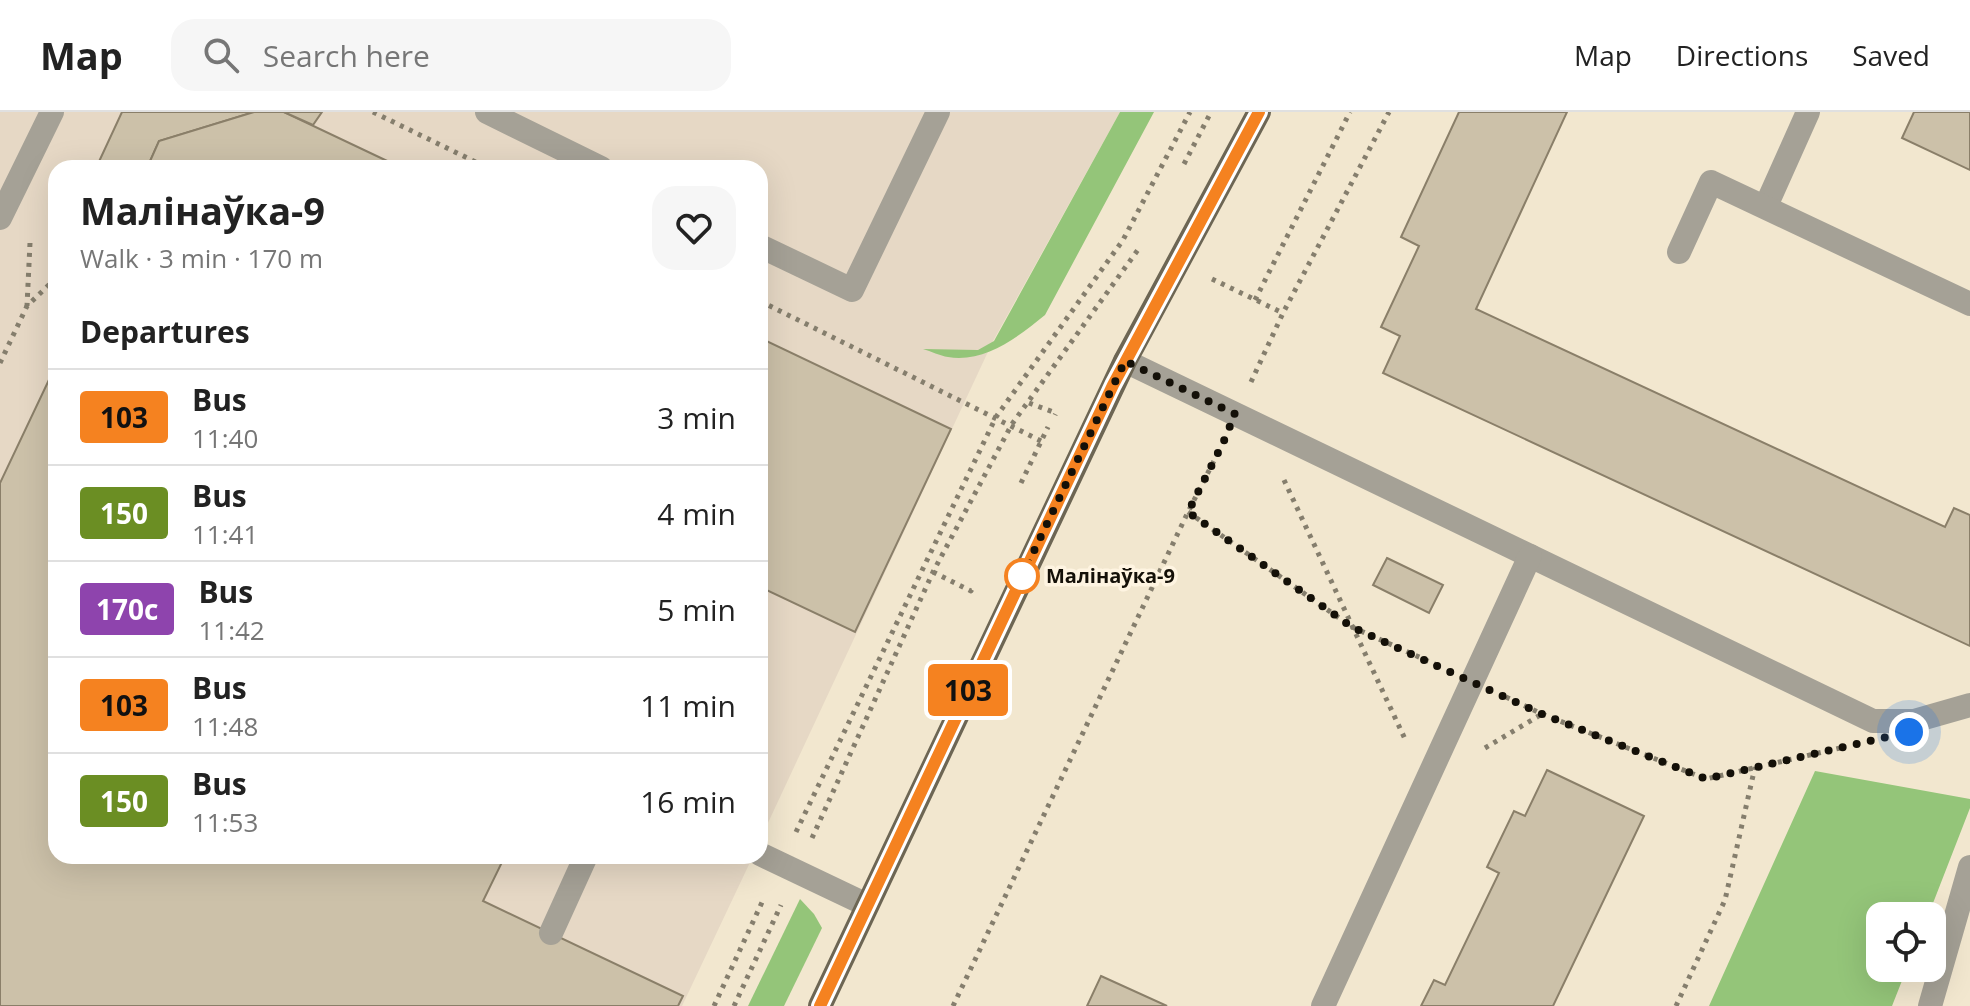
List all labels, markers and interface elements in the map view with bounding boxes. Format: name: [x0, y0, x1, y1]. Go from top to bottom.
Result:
search box: [171, 19, 731, 91]
text: Map: [40, 29, 123, 81]
icon: search: [199, 33, 243, 77]
text: Search here: [263, 35, 430, 76]
text: Map: [1574, 36, 1632, 74]
text: Directions: [1676, 36, 1808, 74]
text: Saved: [1852, 36, 1930, 74]
text: Малінаўка-9: [80, 184, 325, 236]
button: heart: [652, 186, 736, 270]
text: Walk · 3 min · 170 m: [80, 240, 323, 276]
text: Departures: [80, 311, 250, 352]
text: Bus: [192, 379, 247, 420]
text: 3 min: [657, 397, 736, 438]
text: 103: [100, 398, 148, 436]
text: 11:40: [192, 420, 258, 456]
text: Bus: [192, 475, 247, 516]
text: 4 min: [657, 493, 736, 534]
text: 150: [100, 494, 148, 532]
text: 11:41: [192, 516, 258, 552]
marker: Малінаўка-9: [1005, 559, 1039, 593]
place label: Малінаўка-9: [1046, 562, 1175, 589]
text: Bus: [198, 571, 253, 612]
text: 5 min: [657, 589, 736, 630]
text: 170с: [96, 590, 158, 628]
text: 11:42: [198, 612, 265, 648]
line badge: 103: [922, 664, 1014, 716]
text: Bus: [192, 667, 247, 708]
text: 103: [944, 671, 992, 709]
text: 11 min: [640, 685, 736, 726]
text: 103: [100, 686, 148, 724]
text: 11:48: [192, 708, 258, 744]
your location: [1889, 712, 1929, 752]
text: Bus: [192, 763, 247, 804]
text: 16 min: [640, 781, 736, 822]
text: 150: [100, 782, 148, 820]
text: 11:53: [192, 804, 258, 840]
map controls: [1866, 902, 1946, 982]
button: locate: [1866, 902, 1946, 982]

